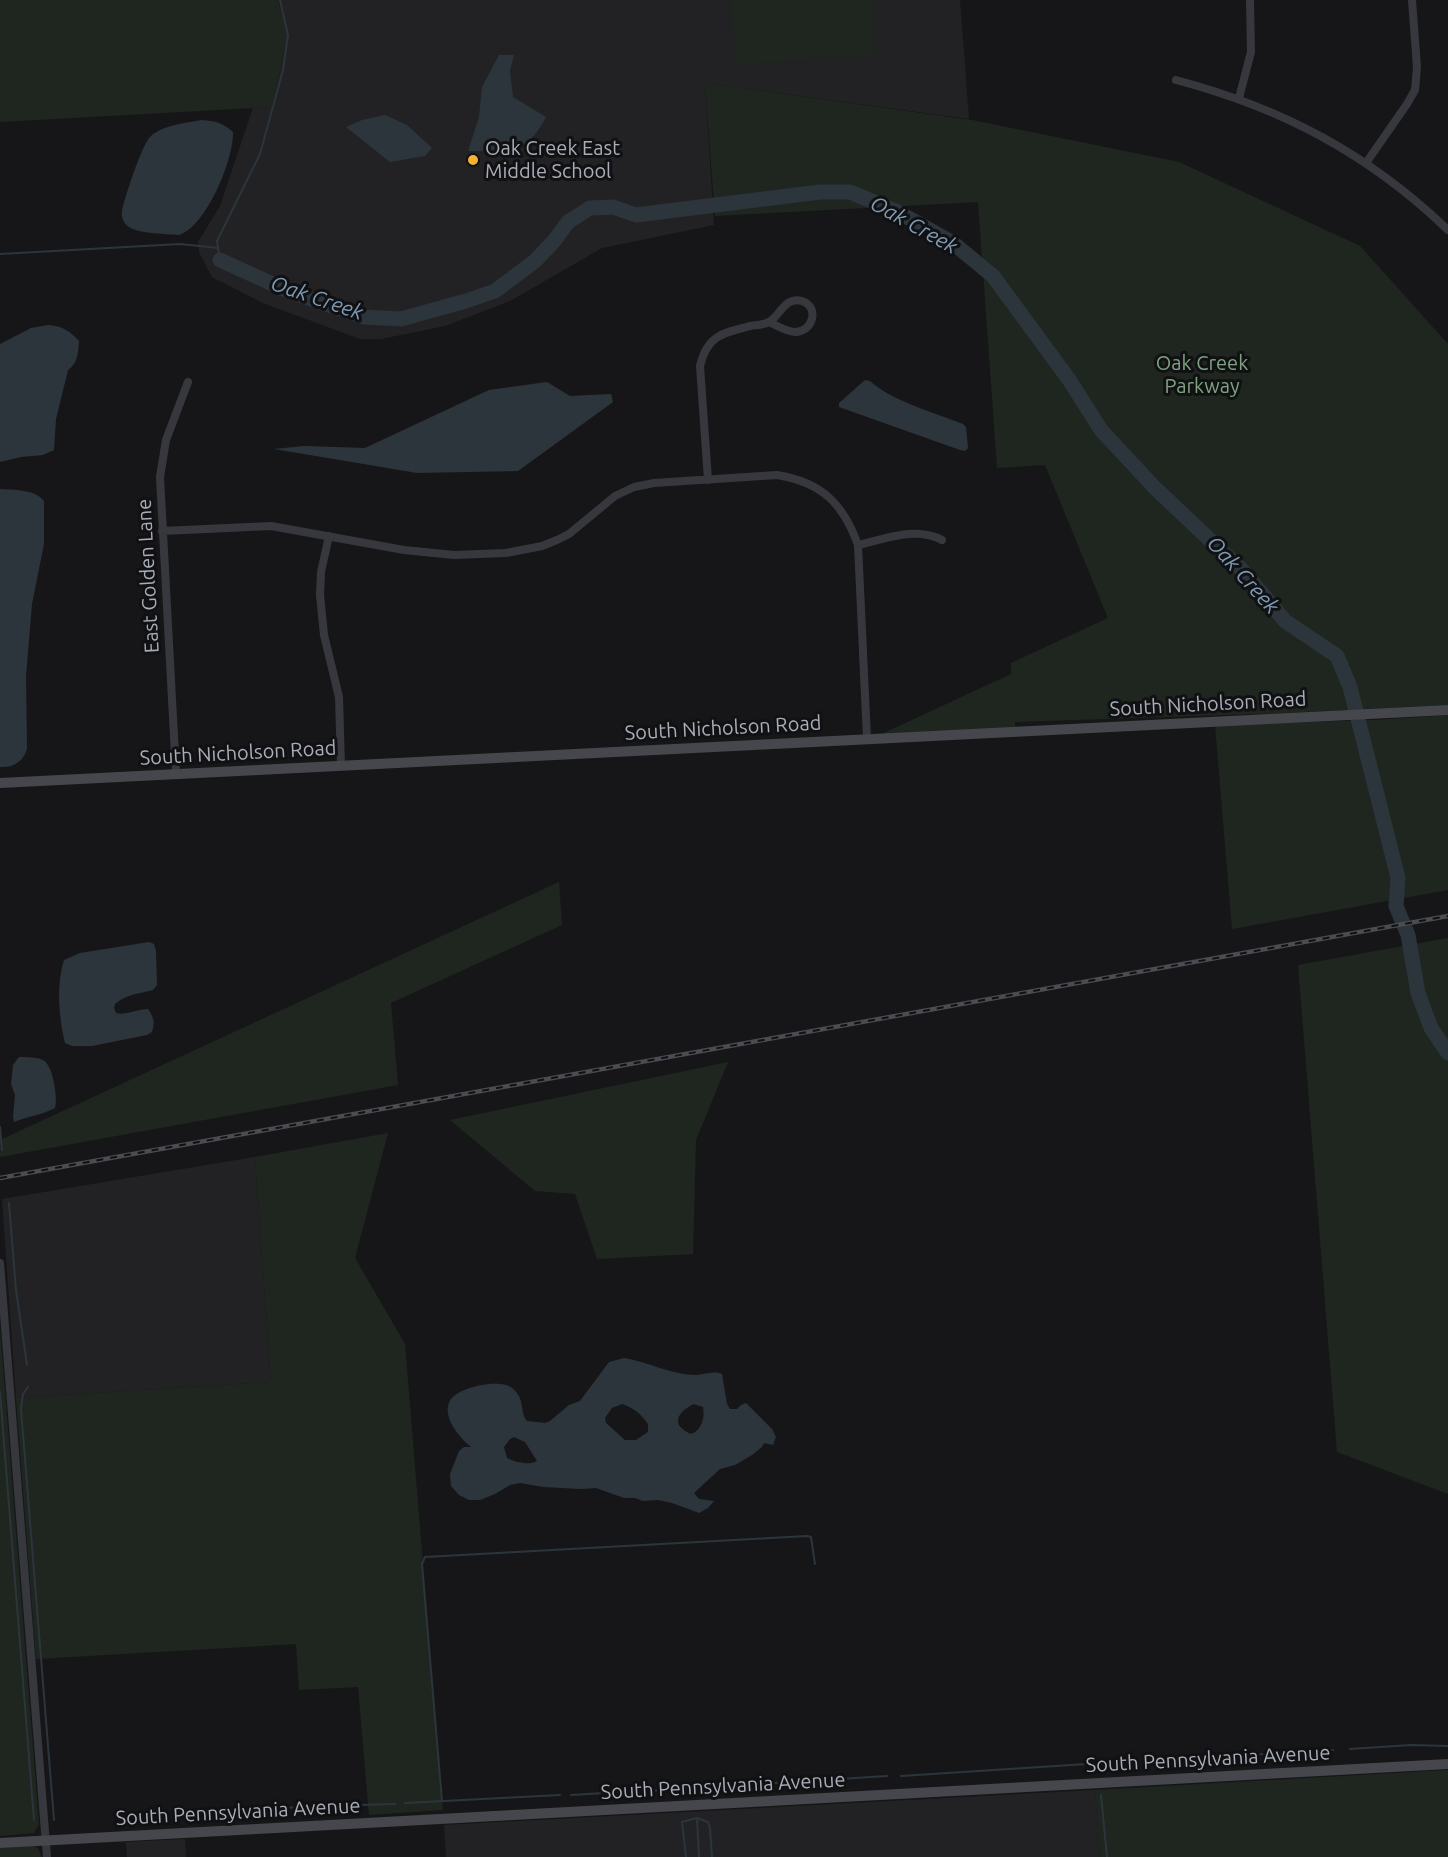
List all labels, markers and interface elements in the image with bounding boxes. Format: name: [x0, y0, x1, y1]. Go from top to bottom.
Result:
place label: Oak Creek East Middle School: [485, 136, 620, 183]
marker: Oak Creek East Middle School: [466, 153, 480, 167]
water label: Oak Creek: [866, 191, 962, 259]
water label: Oak Creek: [267, 270, 367, 326]
park label: Oak Creek Parkway: [1156, 351, 1248, 398]
street label: East Golden Lane: [132, 498, 164, 654]
water label: Oak Creek: [1202, 531, 1284, 619]
street label: South Nicholson Road: [1109, 687, 1307, 721]
street label: South Nicholson Road: [624, 711, 822, 745]
street label: South Nicholson Road: [139, 736, 337, 770]
street label: South Pennsylvania Avenue: [1085, 1741, 1331, 1777]
street label: South Pennsylvania Avenue: [600, 1768, 846, 1804]
street label: South Pennsylvania Avenue: [115, 1794, 361, 1830]

